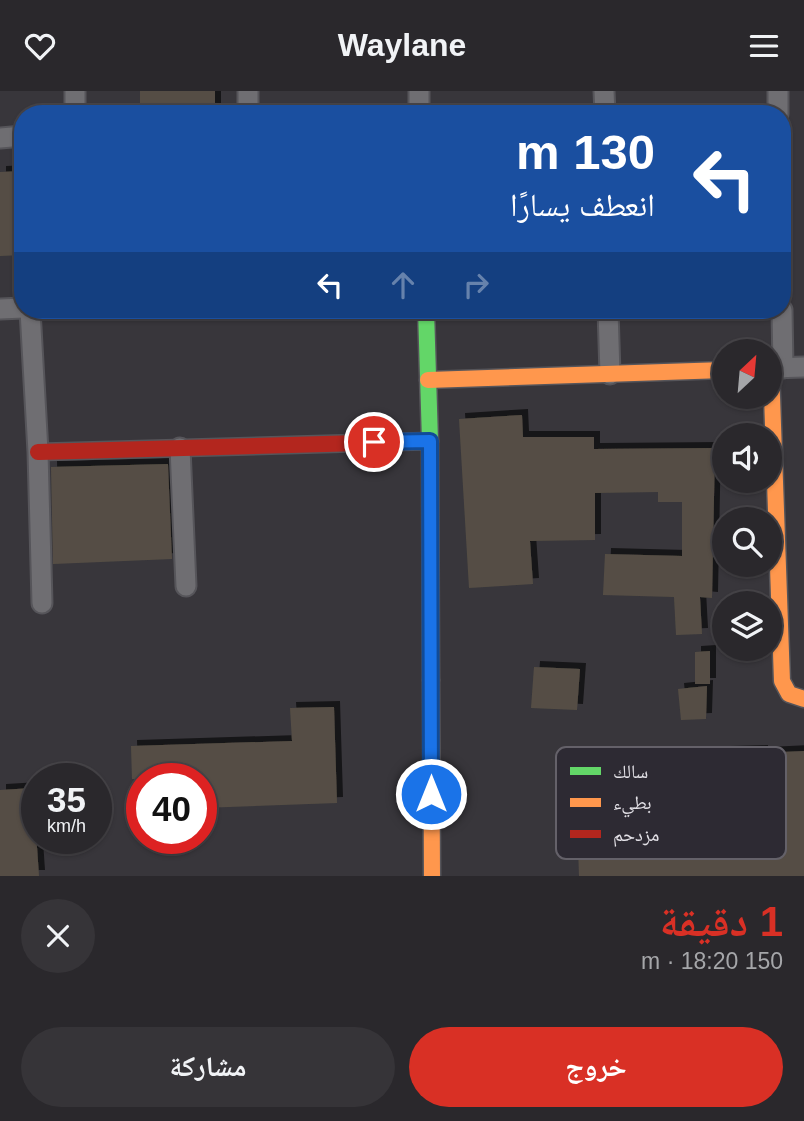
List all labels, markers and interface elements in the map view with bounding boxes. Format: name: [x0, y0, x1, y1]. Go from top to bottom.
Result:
icon: heart: [21, 27, 59, 65]
text: Waylane: [338, 27, 466, 63]
icon: menu: [745, 27, 783, 65]
text: 130 m: [516, 125, 655, 179]
icon: left: [679, 133, 770, 224]
text: انعطف يسارًا: [510, 187, 655, 223]
icon: left: [311, 266, 349, 304]
icon: ahead: [384, 266, 422, 304]
icon: right: [457, 266, 495, 304]
north arrow: [712, 339, 782, 409]
map controls: [712, 339, 782, 661]
pin: [344, 412, 404, 472]
icon: arrive: [355, 423, 393, 461]
button: sound: [712, 423, 782, 493]
button: search: [712, 507, 782, 577]
button: layers: [712, 591, 782, 661]
legend: [556, 747, 786, 859]
position arrow: [394, 757, 468, 831]
text: سالك: [613, 761, 648, 782]
speed limit sign: 40: [126, 763, 217, 854]
text: 35: [47, 780, 86, 819]
text: بطيء: [613, 792, 652, 818]
text: km/h: [47, 816, 86, 836]
text: مزدحم: [613, 824, 659, 847]
text: 1 دقيقة: [660, 898, 783, 945]
button: close: [21, 899, 95, 973]
text: 150 m · 18:20: [641, 948, 783, 974]
button: مشاركة: [21, 1027, 395, 1107]
button: خروج: [409, 1027, 783, 1107]

